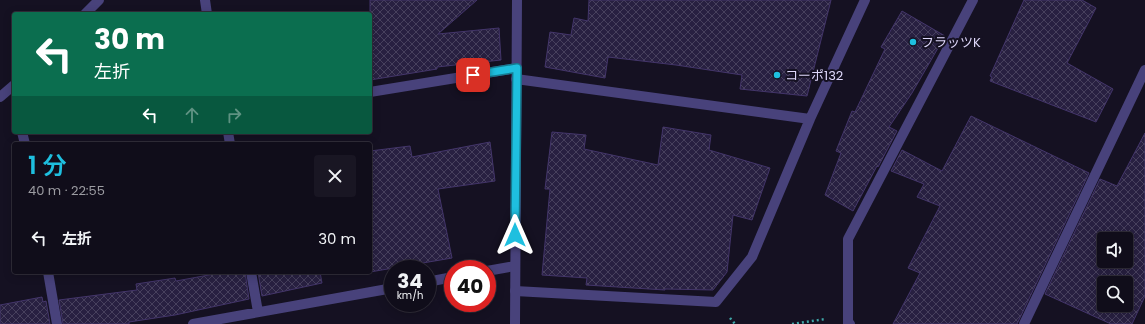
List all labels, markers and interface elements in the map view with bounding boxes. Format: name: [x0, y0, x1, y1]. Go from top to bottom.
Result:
text: 30 m: [94, 20, 165, 59]
icon: left: [28, 28, 80, 80]
place label: フラッツK: [921, 33, 981, 52]
marker: フラッツK: [908, 37, 918, 47]
pin: [456, 58, 490, 92]
text: 左折: [94, 59, 130, 84]
icon: arrive: [462, 64, 484, 86]
place label: コーポ132: [785, 66, 843, 85]
marker: コーポ132: [772, 70, 782, 80]
icon: left: [139, 104, 161, 126]
icon: ahead: [181, 104, 203, 126]
icon: right: [223, 104, 245, 126]
text: 1 分: [28, 149, 66, 182]
button: close: [314, 155, 356, 197]
text: 40 m · 22:55: [28, 181, 105, 200]
position arrow: [494, 214, 536, 256]
icon: left: [28, 227, 50, 249]
text: 左折: [62, 228, 92, 249]
text: 30 m: [318, 228, 356, 249]
map controls: [1097, 232, 1133, 312]
button: sound: [1097, 232, 1133, 268]
speed limit sign: 40: [444, 260, 496, 312]
text: 34: [397, 267, 423, 295]
button: search: [1097, 276, 1133, 312]
text: km/h: [397, 288, 423, 303]

